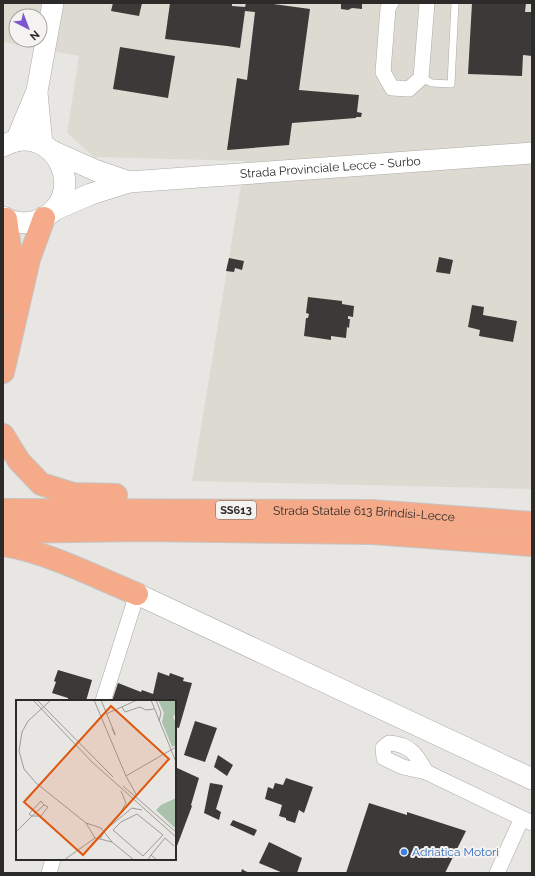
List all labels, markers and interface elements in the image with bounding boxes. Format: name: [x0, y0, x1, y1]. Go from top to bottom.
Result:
north arrow: [8, 8, 48, 48]
text: N: [27, 27, 42, 43]
street label: Strada Provinciale Lecce - Surbo: [240, 154, 421, 181]
road number: SS613: [216, 501, 256, 519]
street label: Strada Statale 613 Brindisi-Lecce: [273, 504, 455, 524]
inset map: [16, 700, 176, 860]
place label: Adriatica Motori: [412, 845, 499, 859]
marker: Adriatica Motori: [399, 847, 409, 857]

